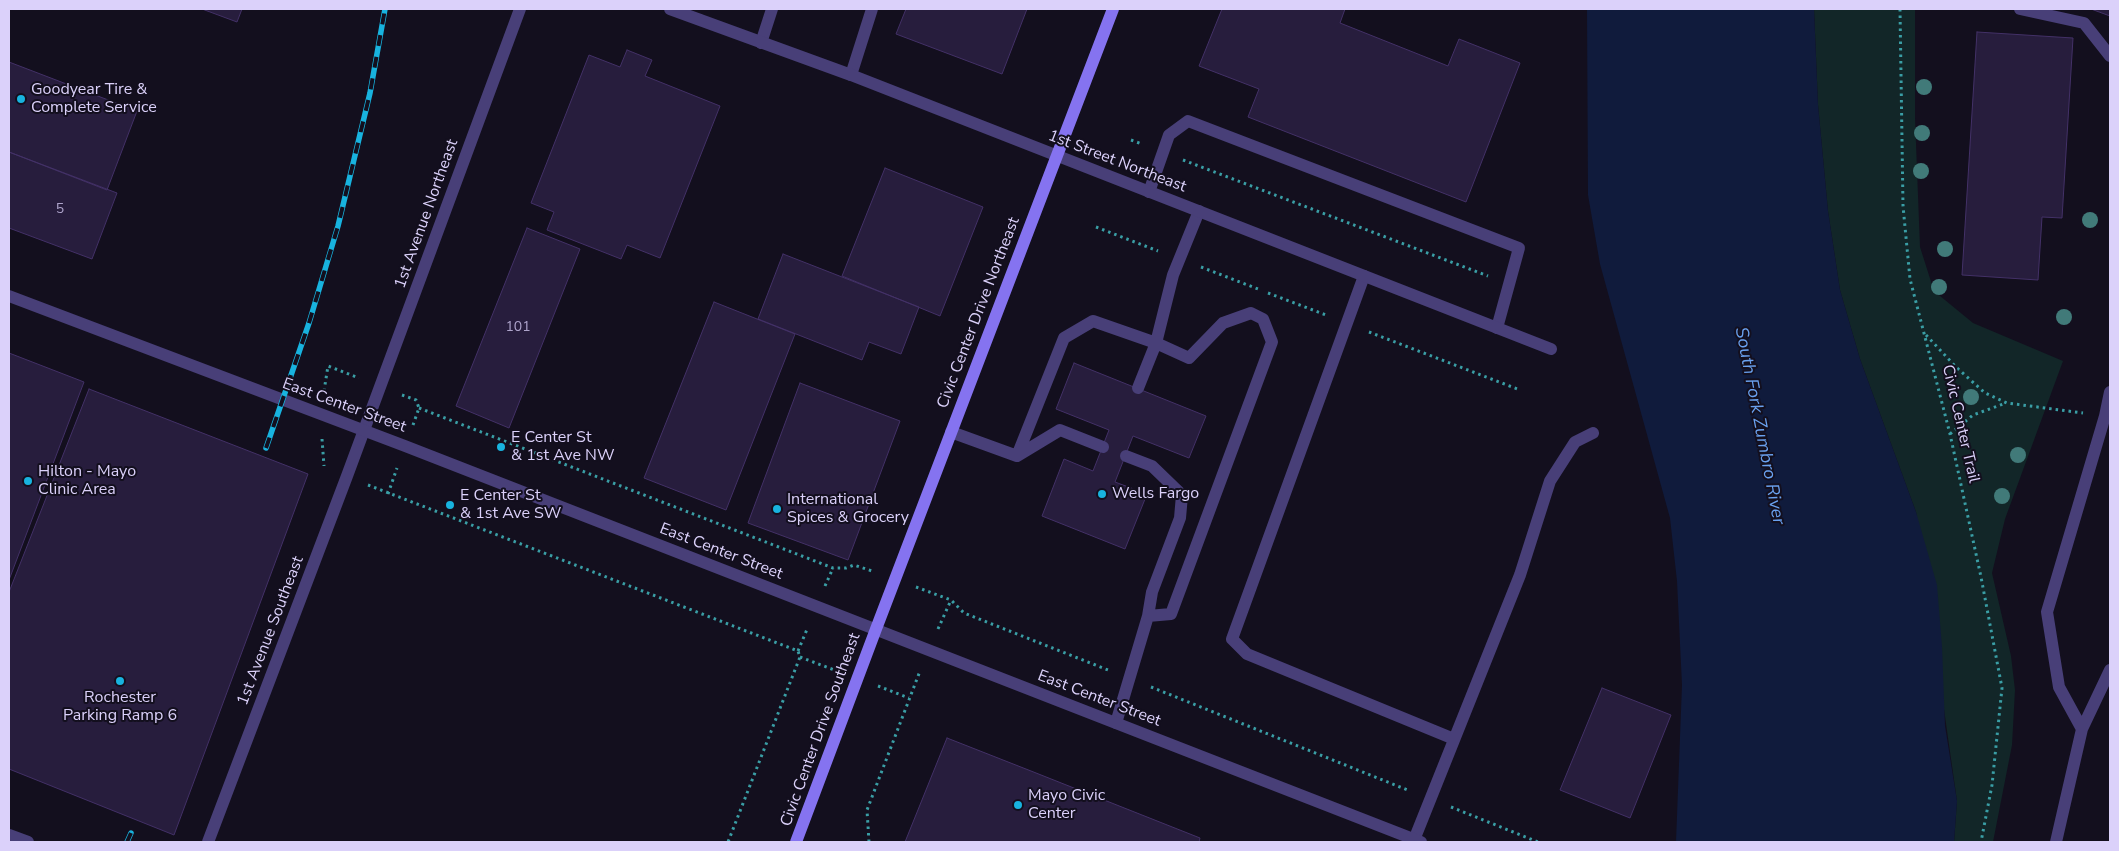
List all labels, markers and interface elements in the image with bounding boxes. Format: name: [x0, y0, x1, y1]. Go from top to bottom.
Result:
place label: Goodyear Tire & Complete Service: [31, 80, 157, 118]
marker: Goodyear Tire & Complete Service: [15, 93, 27, 105]
street label: 1st Street Northeast: [1045, 127, 1189, 197]
street label: 1st Avenue Northeast: [391, 137, 463, 291]
house number: 5: [56, 202, 64, 218]
street label: Civic Center Drive Northeast: [934, 215, 1024, 411]
house number: 101: [505, 320, 531, 336]
water label: South Fork Zumbro River: [1729, 325, 1789, 527]
street label: Civic Center Trail: [1937, 363, 1983, 485]
street label: East Center Street: [279, 375, 409, 437]
place label: E Center St & 1st Ave NW: [511, 428, 615, 466]
marker: E Center St & 1st Ave NW: [495, 441, 507, 453]
place label: Hilton - Mayo Clinic Area: [38, 462, 136, 500]
marker: Hilton - Mayo Clinic Area: [22, 475, 34, 487]
place label: Wells Fargo: [1112, 484, 1199, 504]
place label: E Center St & 1st Ave SW: [460, 486, 561, 524]
marker: Wells Fargo: [1096, 488, 1108, 500]
place label: International Spices & Grocery: [787, 490, 909, 528]
marker: E Center St & 1st Ave SW: [444, 499, 456, 511]
marker: International Spices & Grocery: [771, 503, 783, 515]
street label: East Center Street: [657, 520, 785, 584]
street label: 1st Avenue Southeast: [234, 554, 308, 708]
street label: Civic Center Drive Southeast: [777, 631, 865, 829]
street label: East Center Street: [1035, 667, 1163, 731]
marker: Rochester Parking Ramp 6: [114, 675, 126, 687]
place label: Rochester Parking Ramp 6: [63, 688, 177, 726]
place label: Mayo Civic Center: [1028, 786, 1105, 824]
marker: Mayo Civic Center: [1012, 799, 1024, 811]

